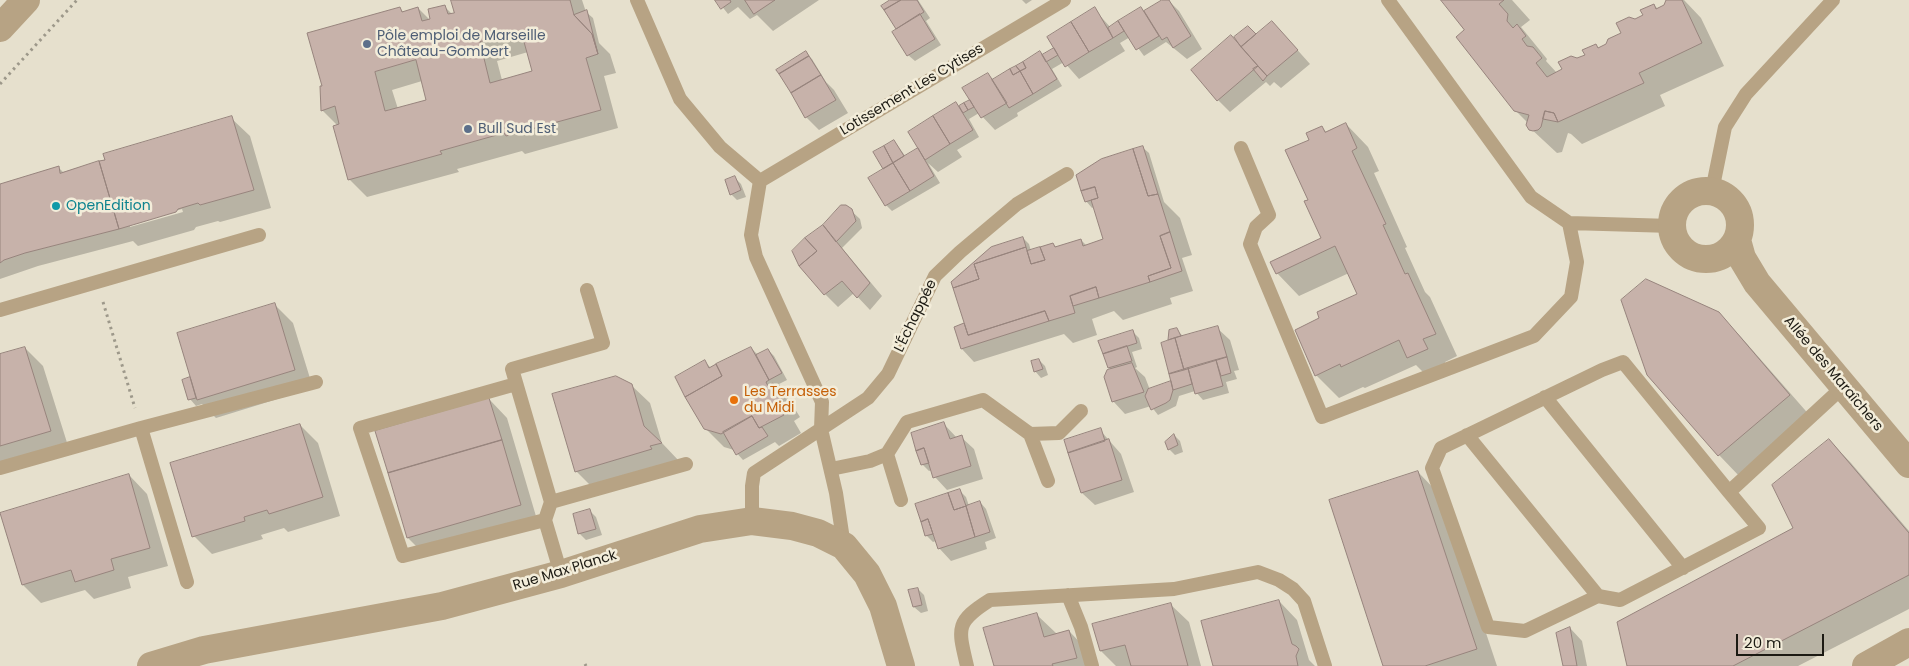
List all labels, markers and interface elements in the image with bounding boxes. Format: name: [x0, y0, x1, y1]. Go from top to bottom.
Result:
place label: Pôle emploi de Marseille Château-Gombert: [377, 28, 546, 60]
marker: Pôle emploi de Marseille Château-Gombert: [361, 38, 373, 50]
street label: Lotissement Les Cytises: [837, 41, 987, 139]
place label: Bull Sud Est: [478, 121, 556, 137]
marker: Bull Sud Est: [462, 123, 474, 135]
place label: OpenEdition: [66, 198, 151, 214]
marker: OpenEdition: [50, 200, 62, 212]
street label: L'Échappée: [891, 277, 941, 355]
street label: Allée des Maraîchers: [1780, 313, 1886, 435]
place label: Les Terrasses du Midi: [744, 384, 837, 417]
marker: Les Terrasses du Midi: [728, 394, 740, 406]
street label: Rue Max Planck: [511, 547, 619, 595]
scale bar: [1739, 624, 1826, 656]
text: 20 m: [1744, 632, 1782, 653]

